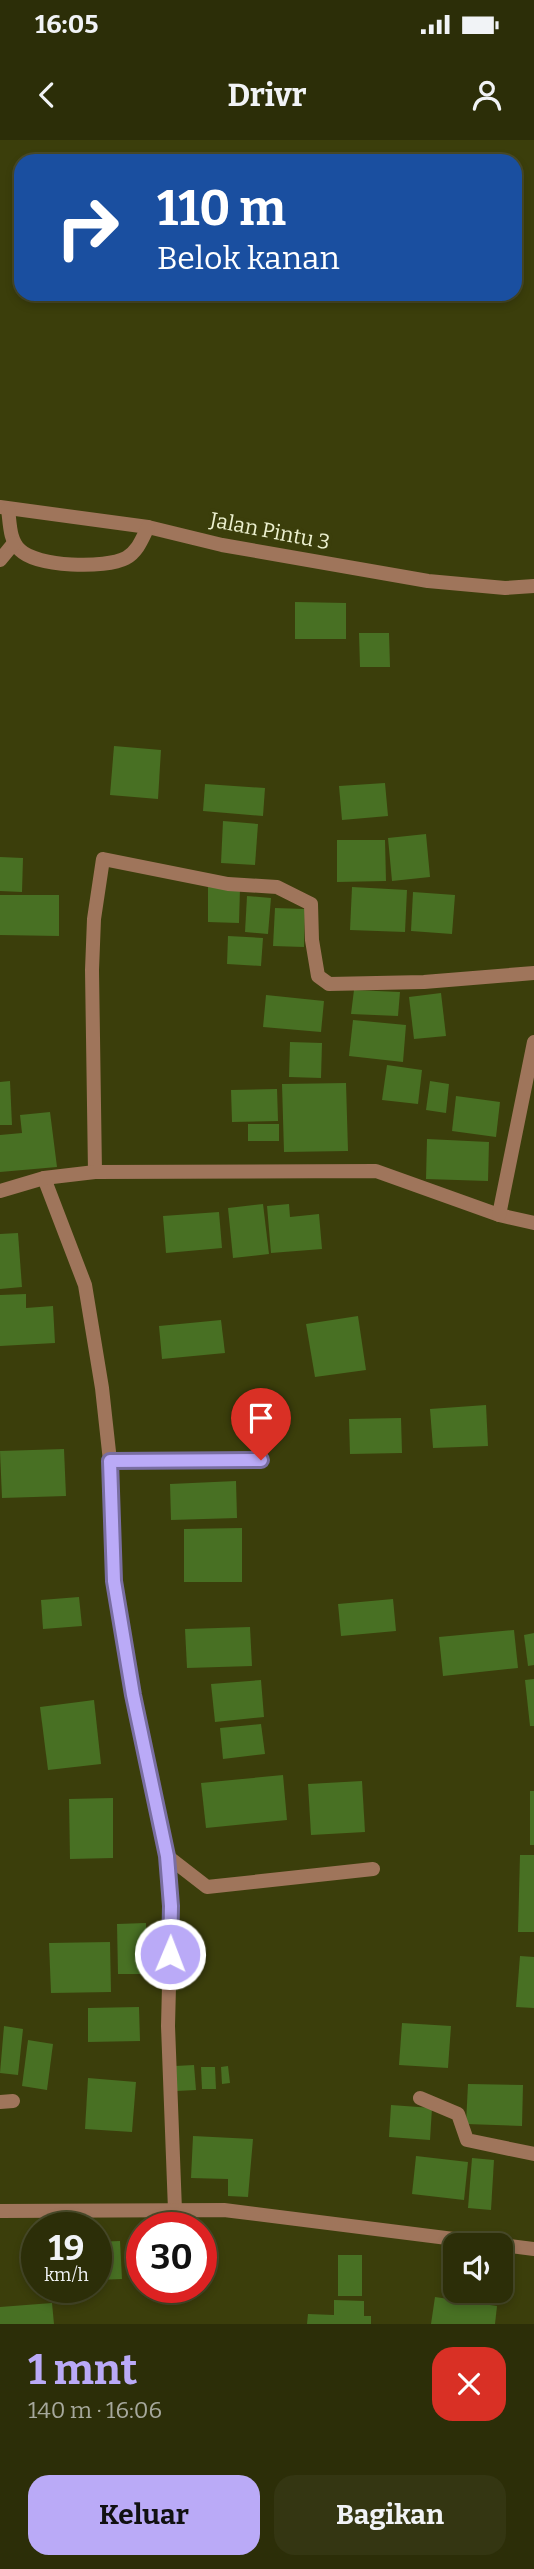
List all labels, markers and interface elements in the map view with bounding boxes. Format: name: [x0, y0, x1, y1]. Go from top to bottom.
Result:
text: 16:05: [35, 9, 98, 40]
icon: back: [28, 76, 66, 114]
text: Drivr: [227, 76, 307, 114]
icon: person: [468, 76, 506, 114]
text: 110 m: [157, 179, 286, 238]
icon: right: [42, 182, 133, 273]
text: Belok kanan: [157, 239, 340, 277]
street label: Jalan Pintu 3: [207, 506, 332, 555]
pin: [231, 1388, 291, 1460]
icon: arrive: [242, 1399, 280, 1437]
position arrow: [133, 1917, 207, 1991]
speed limit sign: 30: [126, 2212, 217, 2303]
text: 19: [49, 2227, 84, 2269]
map controls: [443, 2233, 513, 2303]
button: sound: [443, 2233, 513, 2303]
text: km/h: [44, 2264, 89, 2286]
text: 1 mnt: [28, 2345, 137, 2395]
button: close: [432, 2347, 506, 2421]
text: 140 m · 16:06: [28, 2396, 162, 2424]
button: Keluar: [28, 2475, 260, 2555]
button: Bagikan: [274, 2475, 506, 2555]

